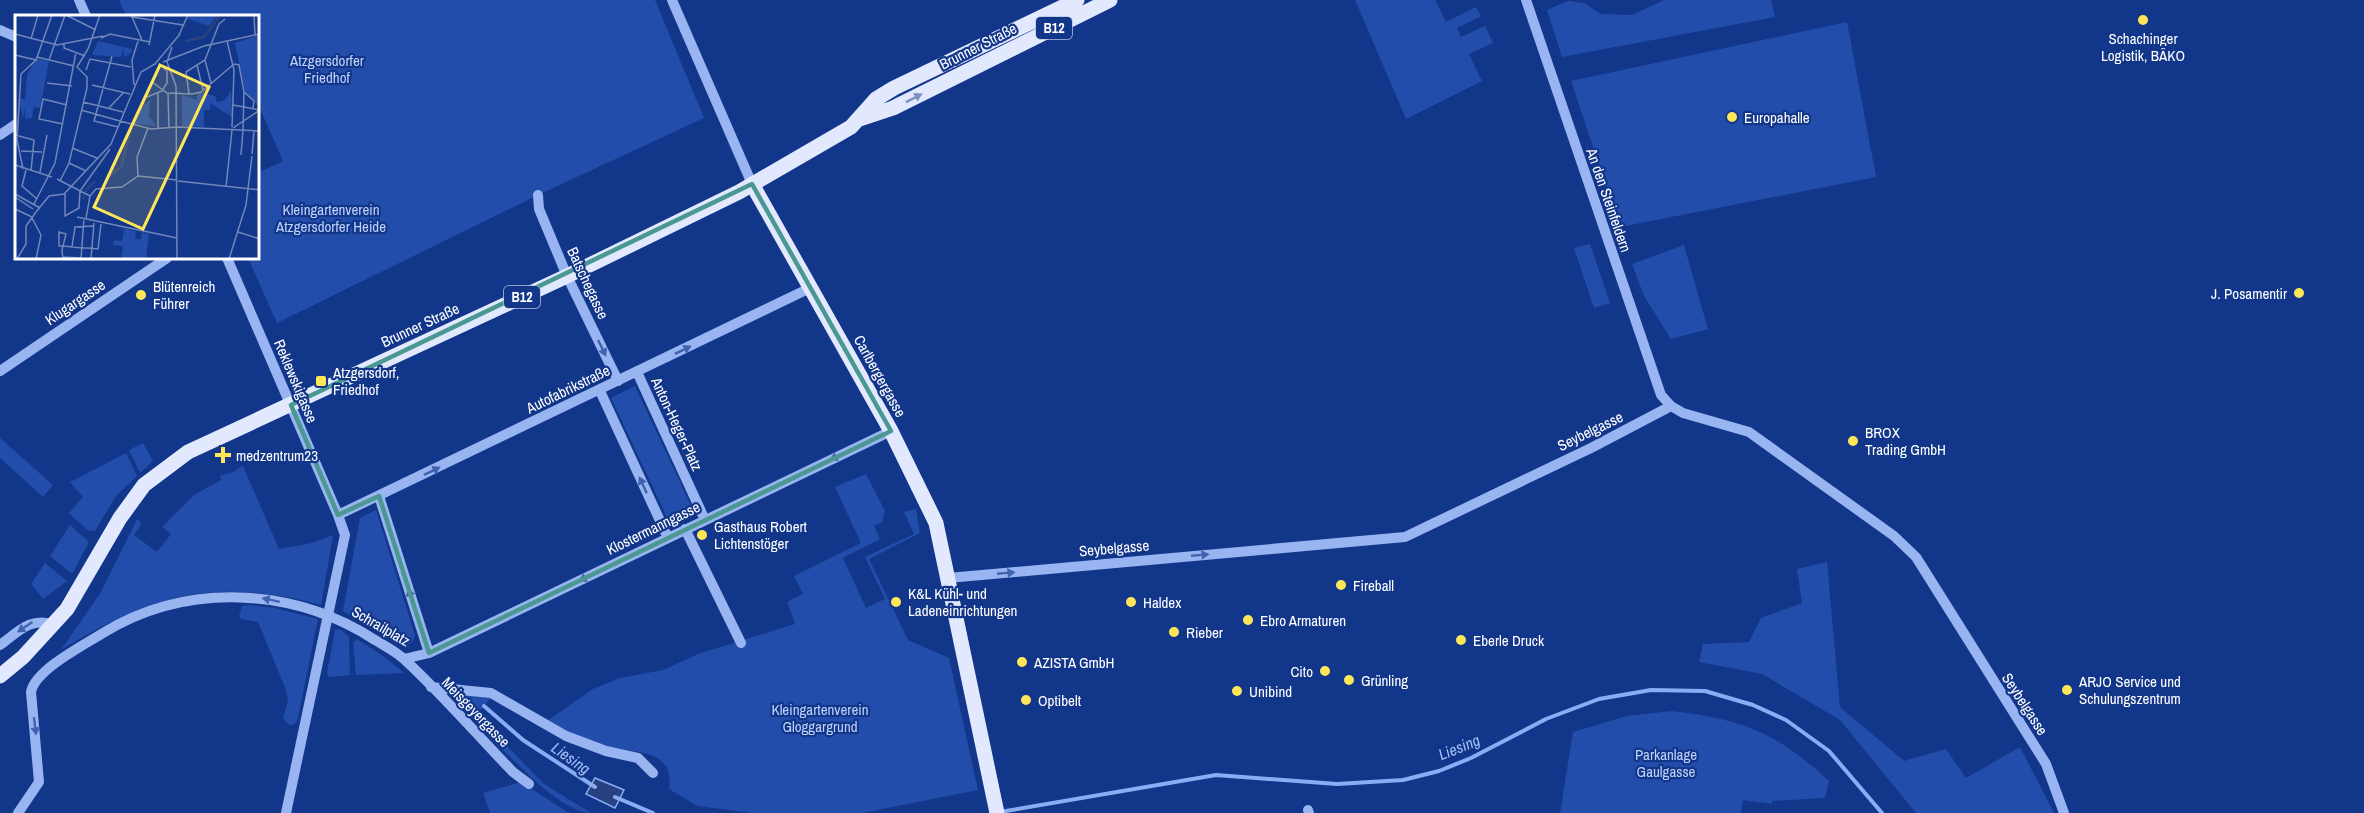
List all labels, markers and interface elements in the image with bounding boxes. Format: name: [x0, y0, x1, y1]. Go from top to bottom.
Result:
marker: Schachinger Logistik, BÄKO: [2136, 13, 2150, 27]
inset map: [15, 15, 260, 260]
street label: Brunner Straße: [936, 17, 1020, 74]
road number: B12: [1036, 17, 1072, 39]
place label: Schachinger Logistik, BÄKO: [2101, 28, 2185, 66]
park label: Atzgersdorfer Friedhof: [289, 50, 364, 88]
one-way arrow: [906, 93, 923, 102]
place label: Europahalle: [1744, 107, 1810, 128]
marker: Europahalle: [1725, 110, 1739, 124]
street label: An den Steinfeldern: [1581, 144, 1637, 255]
park label: Kleingartenverein Atzgersdorfer Heide: [275, 199, 386, 237]
street label: Batschegasse: [562, 244, 614, 323]
street label: Klugargasse: [41, 274, 109, 330]
place label: Blütenreich Führer: [153, 276, 215, 314]
place label: J. Posamentir: [2211, 283, 2287, 304]
road number: B12: [504, 286, 540, 308]
marker: J. Posamentir: [2292, 286, 2306, 300]
marker: Blütenreich Führer: [134, 288, 148, 302]
street label: Brunner Straße: [377, 298, 463, 352]
street label: Carlbergergasse: [849, 331, 911, 421]
street label: Reklewskigasse: [269, 336, 323, 426]
one-way arrow: [597, 339, 606, 356]
one-way arrow: [675, 345, 692, 354]
street label: Autofabrikstraße: [522, 360, 614, 419]
place label: Atzgersdorf, Friedhof: [332, 362, 399, 400]
street label: Anton-Heger-Platz: [646, 373, 708, 474]
marker: Atzgersdorf, Friedhof: [314, 374, 328, 388]
street label: Seybelgasse: [1554, 406, 1626, 456]
place label: BROX Trading GmbH: [1865, 422, 1946, 460]
marker: BROX Trading GmbH: [1846, 434, 1860, 448]
place label: medzentrum23: [236, 445, 318, 466]
marker: medzentrum23: [214, 446, 232, 464]
one-way arrow: [829, 452, 846, 461]
one-way arrow: [423, 466, 440, 475]
one-way arrow: [638, 476, 648, 494]
street label: Klostermanngasse: [603, 496, 704, 560]
place label: Gasthaus Robert Lichtenstöger: [714, 516, 808, 554]
marker: Gasthaus Robert Lichtenstöger: [695, 528, 709, 542]
street label: Seybelgasse: [1078, 534, 1150, 562]
one-way arrow: [1191, 550, 1210, 560]
one-way arrow: [997, 568, 1016, 578]
one-way arrow: [578, 573, 595, 582]
place label: Fireball: [1353, 575, 1394, 596]
marker: Fireball: [1334, 578, 1348, 592]
place label: K&L Kühl- und Ladeneinrichtungen: [908, 583, 1017, 621]
one-way arrow: [406, 588, 415, 606]
place label: Haldex: [1143, 592, 1182, 613]
one-way arrow: [262, 595, 281, 604]
marker: K&L Kühl- und Ladeneinrichtungen: [889, 595, 903, 609]
marker: Haldex: [1124, 595, 1138, 609]
street label: Schrailplatz: [348, 601, 414, 651]
place label: Ebro Armaturen: [1260, 610, 1346, 631]
marker: Ebro Armaturen: [1241, 613, 1255, 627]
one-way arrow: [18, 621, 34, 633]
place label: Rieber: [1186, 622, 1223, 643]
marker: Rieber: [1167, 625, 1181, 639]
place label: Eberle Druck: [1473, 630, 1545, 651]
marker: Eberle Druck: [1454, 633, 1468, 647]
place label: AZISTA GmbH: [1033, 652, 1114, 673]
marker: AZISTA GmbH: [1015, 655, 1029, 669]
place label: Cito: [1290, 661, 1313, 682]
marker: Cito: [1318, 664, 1332, 678]
street label: Seybelgasse: [1997, 669, 2053, 739]
place label: Grünling: [1361, 670, 1408, 691]
place label: ARJO Service und Schulungszentrum: [2078, 671, 2181, 709]
street label: Meisgeyergasse: [437, 672, 515, 752]
marker: Grünling: [1342, 673, 1356, 687]
place label: Unibind: [1249, 681, 1292, 702]
marker: ARJO Service und Schulungszentrum: [2060, 683, 2074, 697]
marker: Unibind: [1230, 684, 1244, 698]
place label: Optibelt: [1038, 690, 1082, 711]
marker: Optibelt: [1019, 693, 1033, 707]
park label: Kleingartenverein Gloggargrund: [771, 699, 869, 737]
one-way arrow: [31, 717, 40, 736]
water label: Liesing: [1435, 729, 1483, 765]
water label: Liesing: [547, 737, 595, 779]
park label: Parkanlage Gaulgasse: [1635, 744, 1697, 782]

